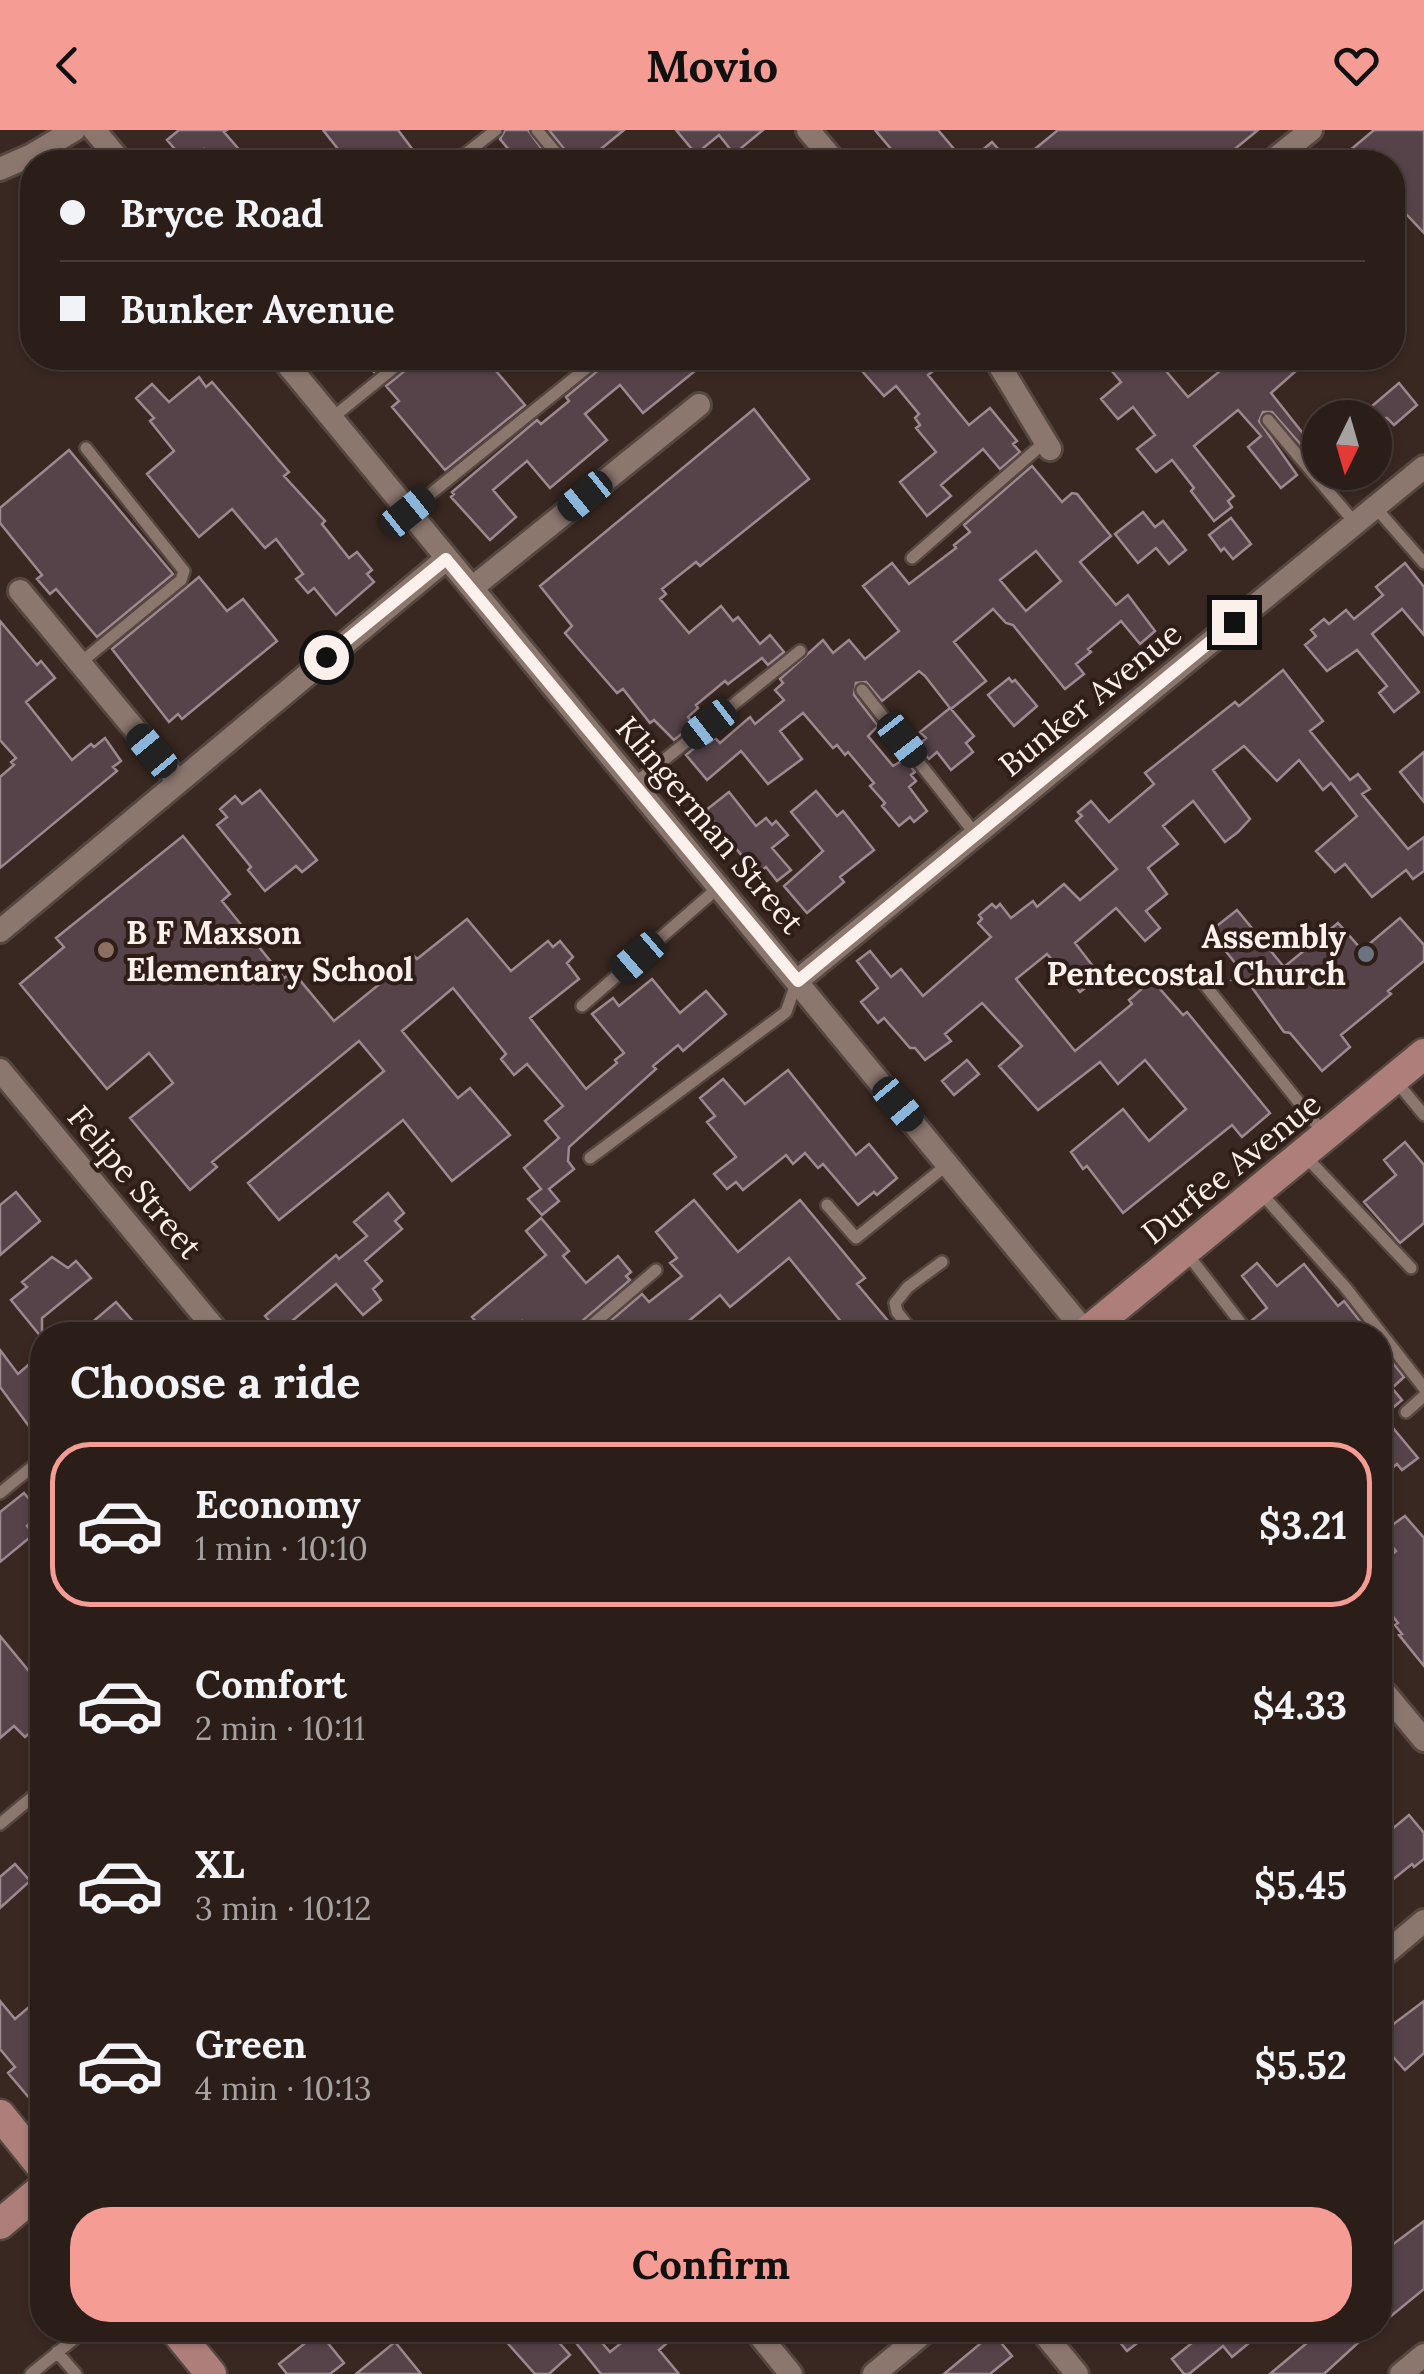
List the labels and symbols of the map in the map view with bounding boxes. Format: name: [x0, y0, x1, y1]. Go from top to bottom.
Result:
north arrow: [1302, 400, 1392, 490]
car: [552, 465, 618, 527]
car: [375, 481, 441, 543]
route end: [1212, 600, 1257, 645]
street label: Bunker Avenue: [990, 613, 1190, 785]
route start: [304, 635, 349, 680]
car: [676, 694, 742, 754]
car: [872, 707, 932, 773]
street label: Klingerman Street: [607, 708, 813, 943]
car: [121, 718, 183, 784]
place label: B F Maxson Elementary School: [126, 912, 414, 990]
place label: Assembly Pentecostal Church: [1047, 916, 1346, 994]
car: [606, 926, 670, 988]
marker: B F Maxson Elementary School: [95, 939, 117, 961]
marker: Assembly Pentecostal Church: [1355, 943, 1377, 965]
car: [867, 1071, 929, 1137]
street label: Durfee Avenue: [1133, 1083, 1329, 1253]
street label: Felipe Street: [59, 1097, 211, 1268]

